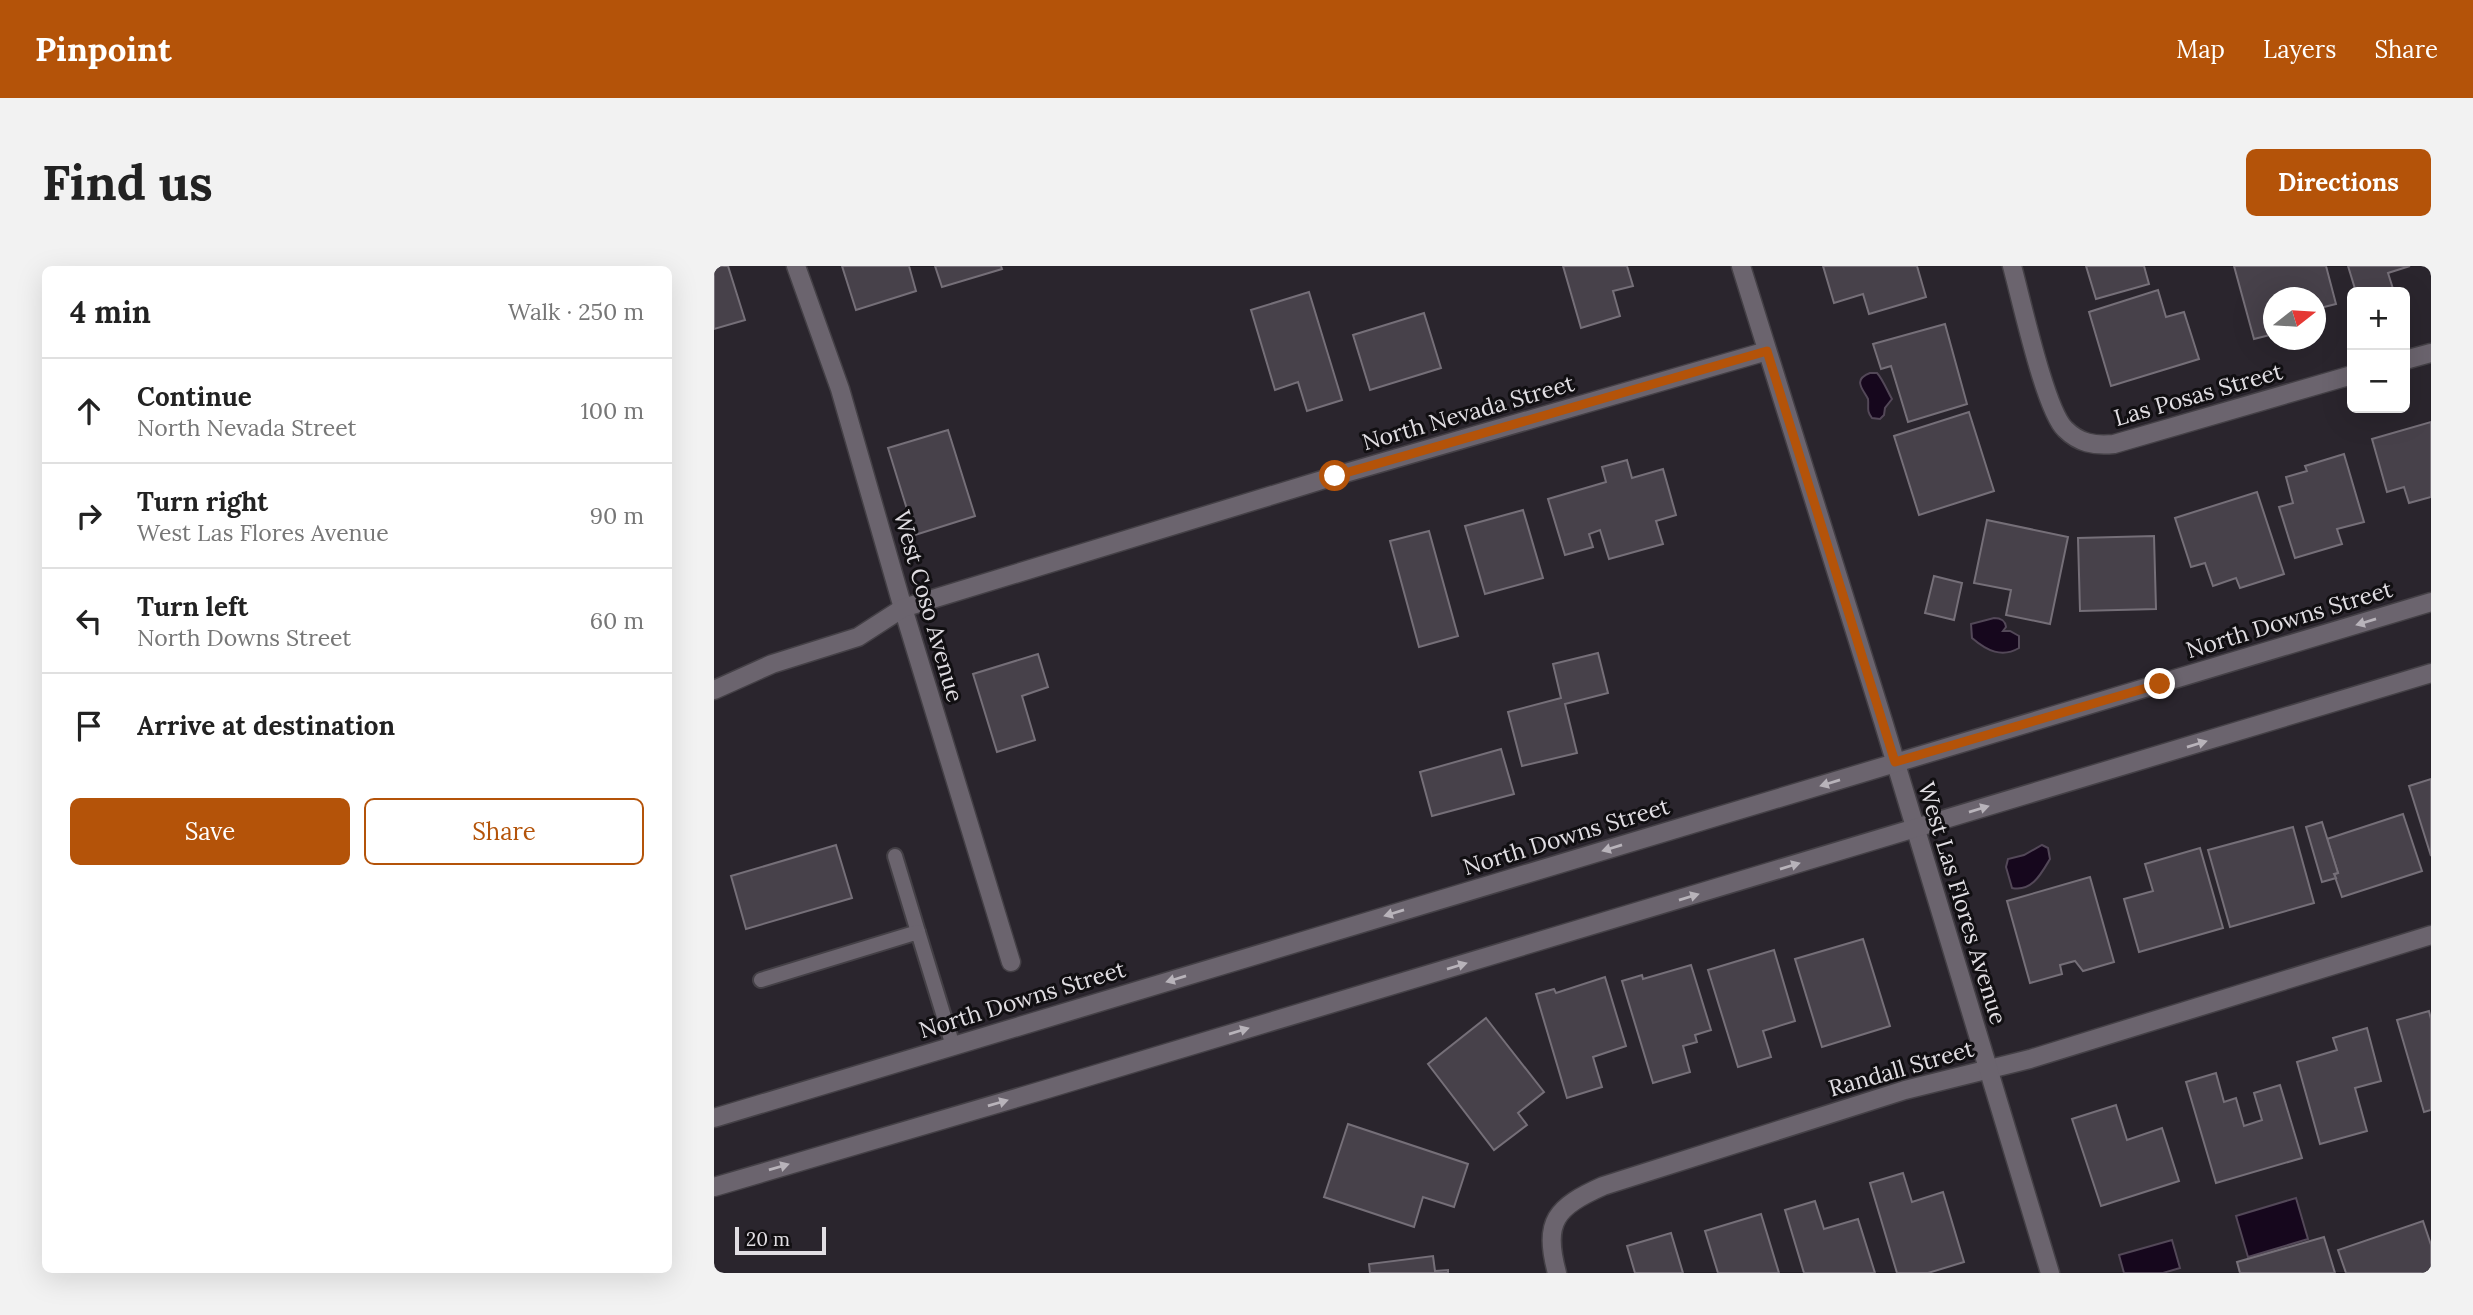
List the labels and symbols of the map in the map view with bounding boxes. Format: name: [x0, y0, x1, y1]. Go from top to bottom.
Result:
north arrow: [2263, 287, 2326, 350]
street label: Las Posas Street: [2110, 356, 2286, 432]
street label: North Nevada Street: [1359, 368, 1578, 456]
route start: [1319, 460, 1350, 491]
street label: West Coso Avenue: [888, 507, 970, 705]
street label: North Downs Street: [2182, 574, 2396, 664]
one-way arrow: [2355, 617, 2376, 627]
route end: [2144, 668, 2175, 699]
one-way arrow: [2187, 738, 2208, 748]
one-way arrow: [1819, 778, 1840, 788]
street label: West Las Flores Avenue: [1912, 778, 2014, 1028]
street label: North Downs Street: [1459, 791, 1673, 881]
one-way arrow: [1969, 803, 1990, 813]
one-way arrow: [1601, 843, 1622, 853]
one-way arrow: [1780, 860, 1801, 871]
one-way arrow: [1678, 891, 1699, 901]
one-way arrow: [1383, 909, 1404, 919]
street label: North Downs Street: [915, 954, 1129, 1044]
one-way arrow: [1447, 961, 1468, 971]
one-way arrow: [1166, 974, 1187, 984]
one-way arrow: [1229, 1026, 1250, 1036]
street label: Randall Street: [1825, 1033, 1977, 1103]
one-way arrow: [988, 1098, 1009, 1108]
one-way arrow: [769, 1162, 790, 1172]
scale bar: [735, 1224, 826, 1256]

